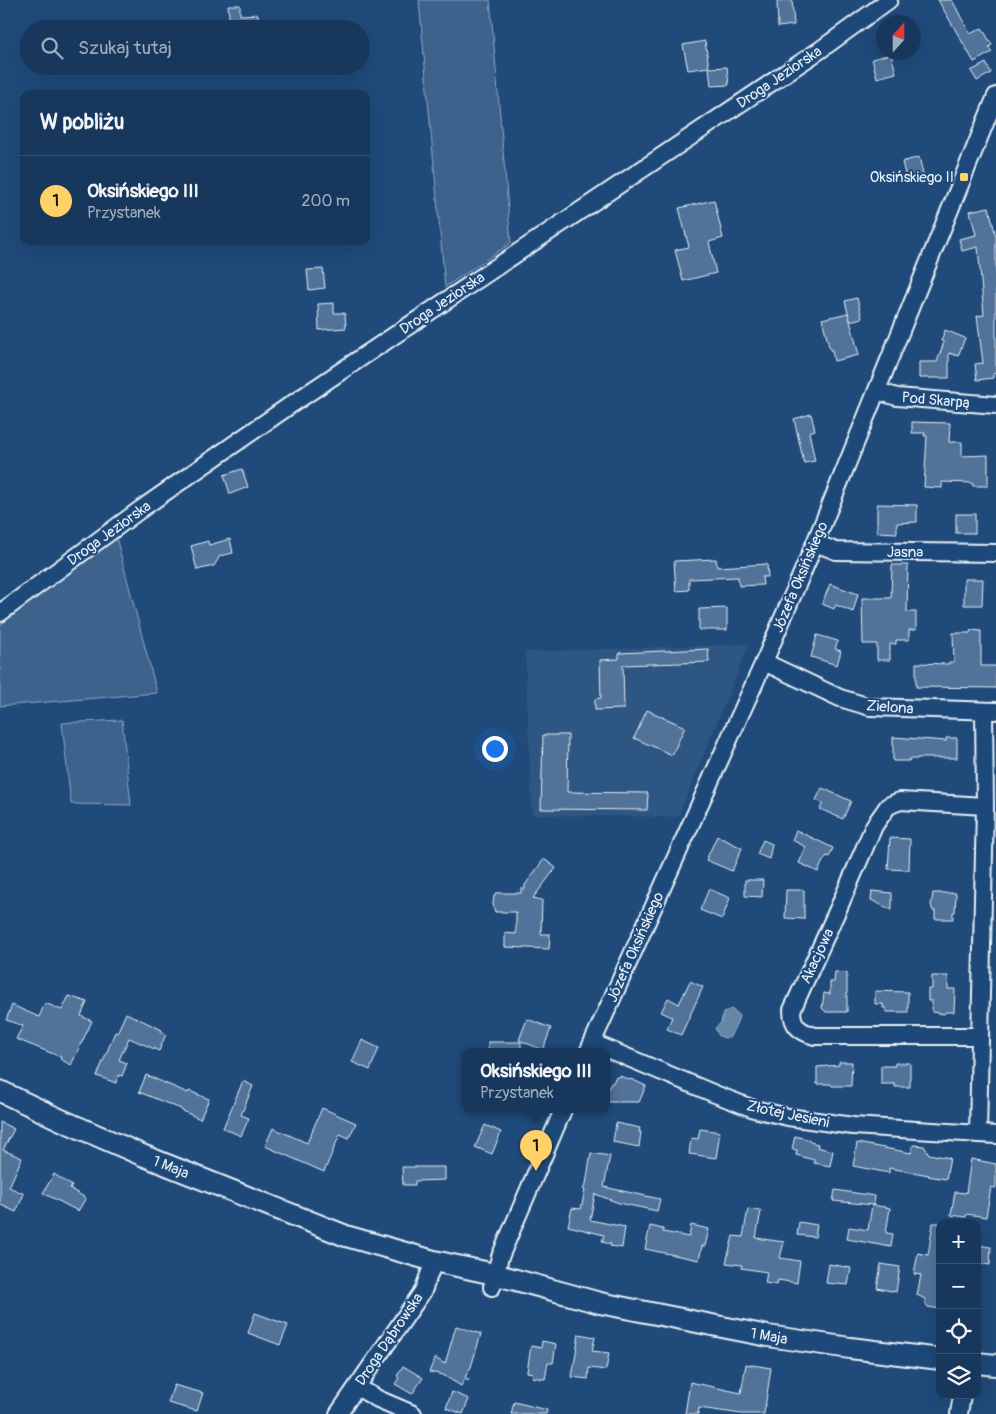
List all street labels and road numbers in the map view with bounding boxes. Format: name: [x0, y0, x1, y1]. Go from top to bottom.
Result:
street label: Droga Jeziorska: [733, 42, 826, 113]
street label: Droga Jeziorska: [396, 268, 489, 339]
street label: Pod Skarpą: [901, 388, 971, 413]
street label: Droga Jeziorska: [64, 497, 155, 570]
street label: Józefa Oksińskiego: [769, 519, 832, 636]
street label: Jasna: [887, 543, 923, 562]
street label: Zielona: [866, 696, 914, 719]
street label: Józefa Oksińskiego: [603, 889, 668, 1005]
street label: Akacjowa: [796, 925, 839, 987]
street label: Złotej Jesieni: [745, 1096, 831, 1133]
street label: 1 Maja: [150, 1152, 192, 1183]
street label: Droga Dąbrowska: [351, 1289, 427, 1389]
street label: 1 Maja: [749, 1324, 789, 1349]

